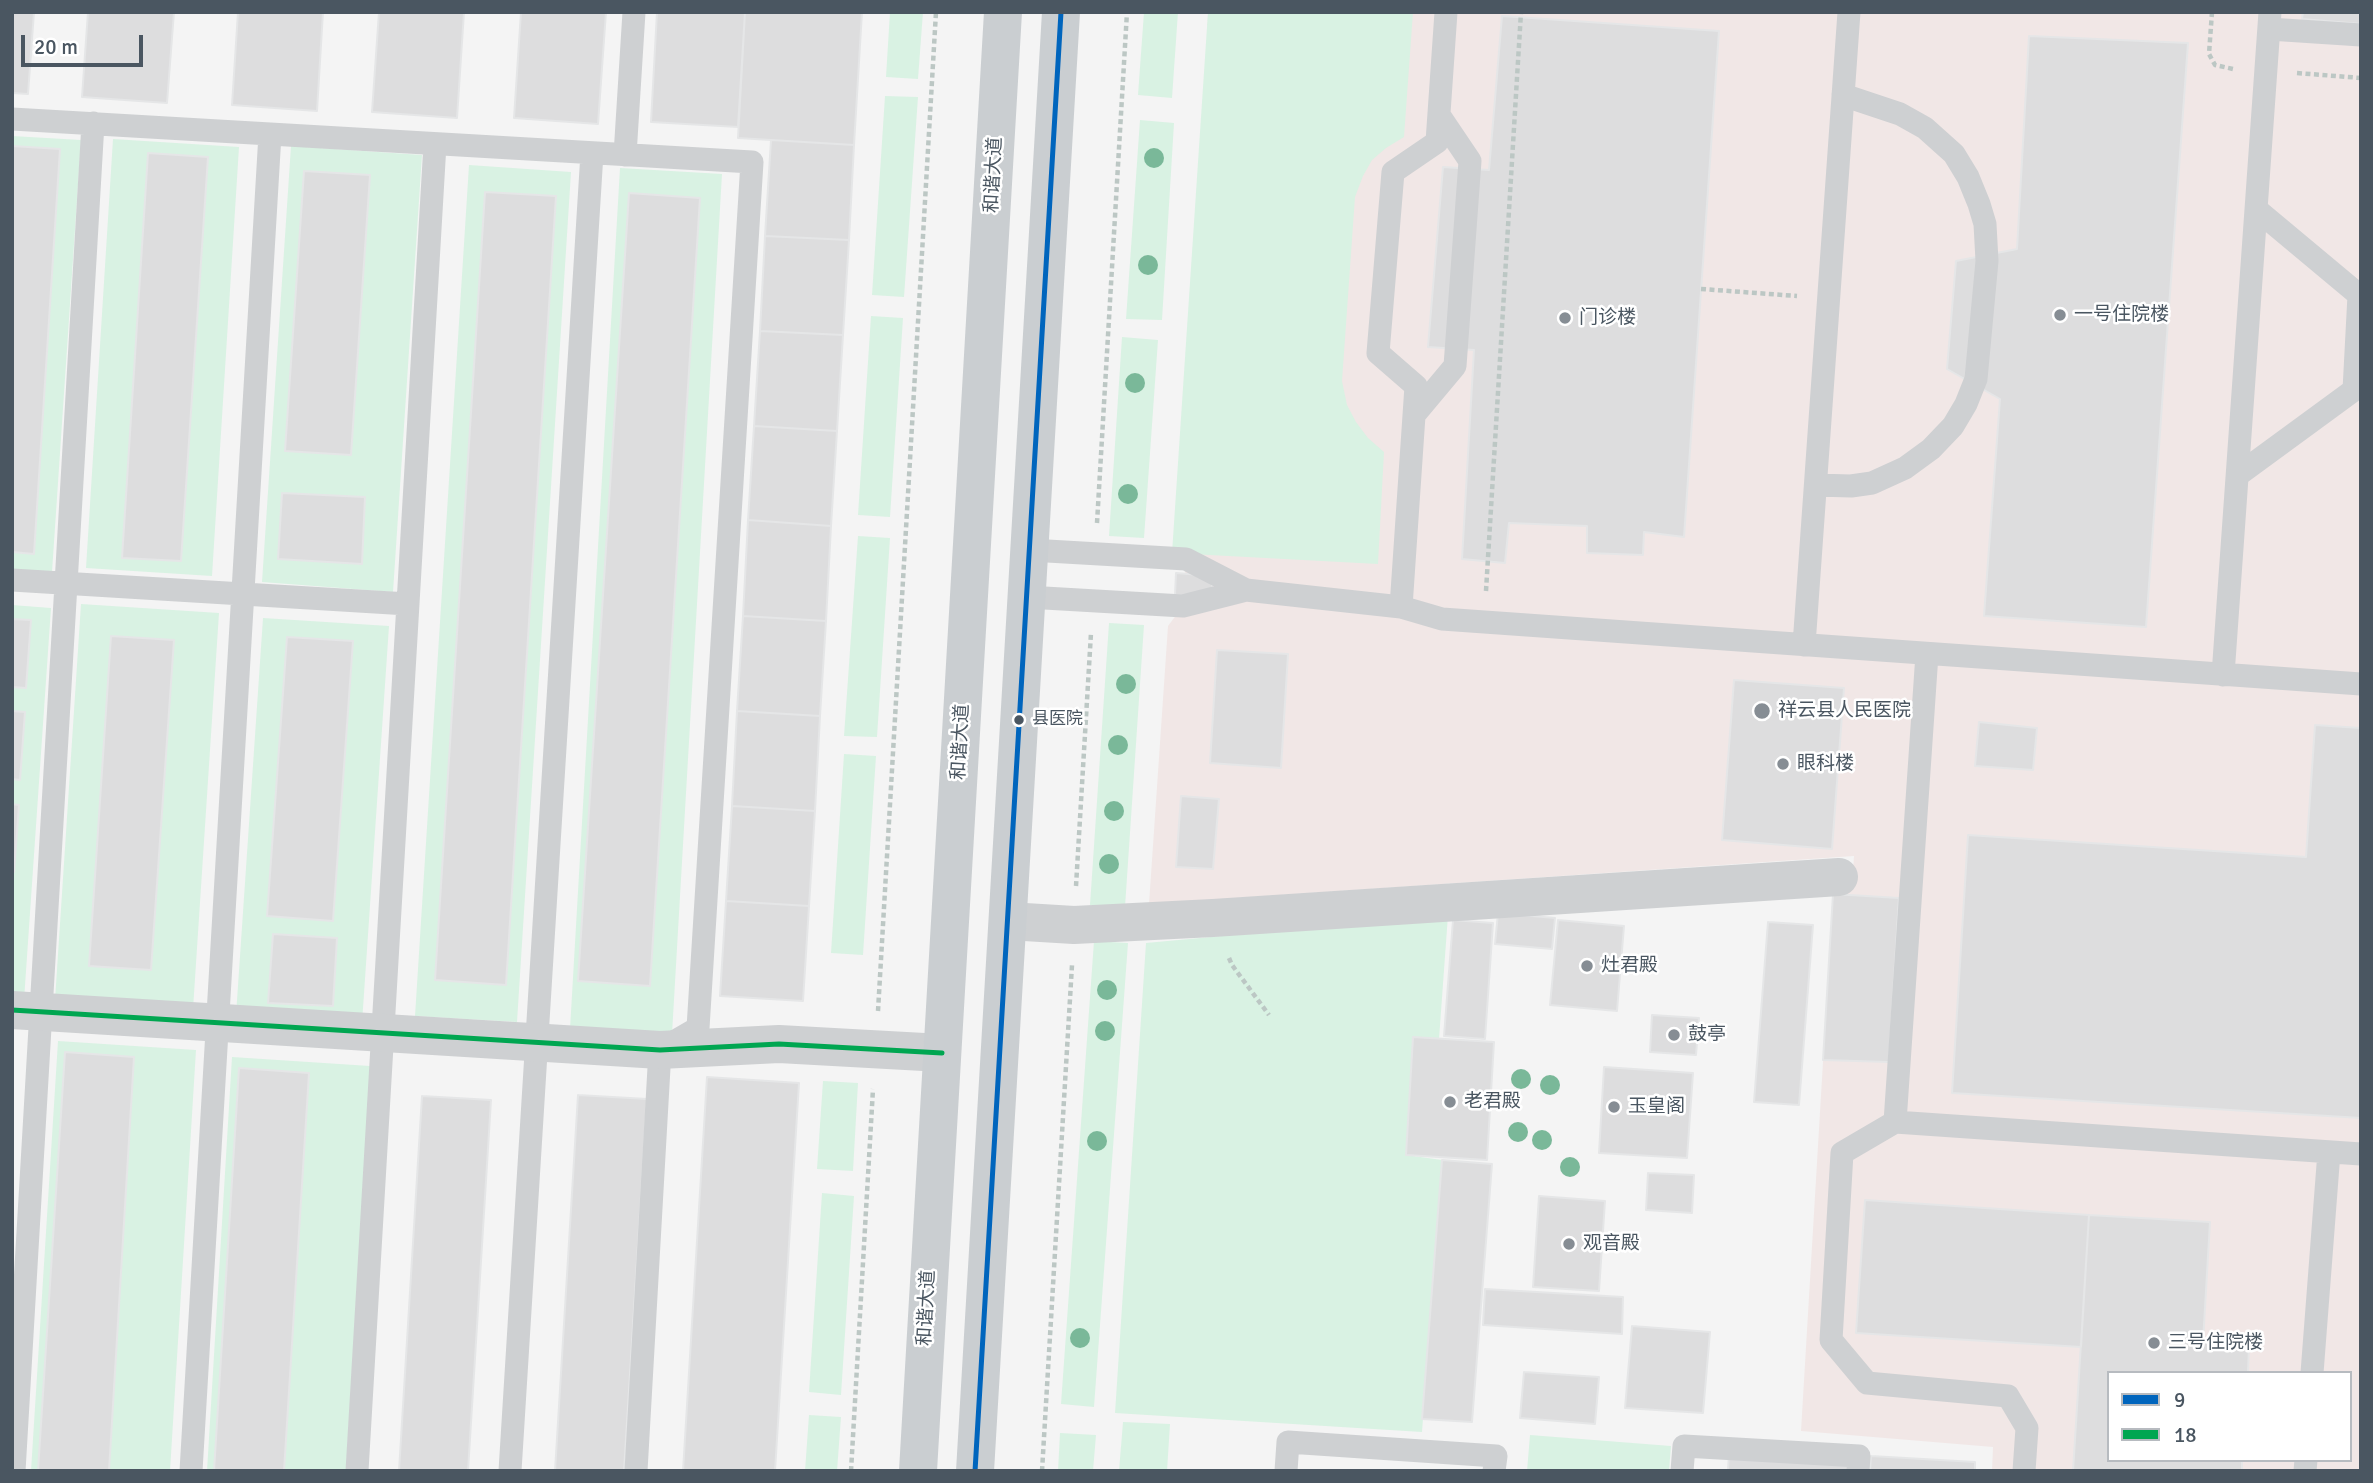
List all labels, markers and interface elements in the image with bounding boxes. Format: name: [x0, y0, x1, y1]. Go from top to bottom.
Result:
scale bar: [24, 21, 147, 65]
text: 20 m: [34, 34, 78, 60]
street label: 和谐大道: [981, 136, 1007, 214]
place label: 一号住院楼: [2074, 304, 2169, 326]
place label: 门诊楼: [1579, 307, 1636, 329]
marker: 一号住院楼: [2052, 307, 2068, 323]
marker: 门诊楼: [1557, 310, 1573, 326]
place label: 祥云县人民医院: [1778, 700, 1911, 722]
marker: 祥云县人民医院: [1752, 701, 1772, 721]
street label: 和谐大道: [948, 703, 974, 781]
place label: 县医院: [1032, 710, 1083, 730]
marker: 县医院: [1012, 713, 1026, 727]
place label: 眼科楼: [1797, 753, 1854, 775]
marker: 眼科楼: [1775, 756, 1791, 772]
place label: 灶君殿: [1601, 955, 1658, 977]
marker: 灶君殿: [1579, 958, 1595, 974]
place label: 鼓亭: [1688, 1024, 1726, 1046]
marker: 鼓亭: [1666, 1027, 1682, 1043]
place label: 老君殿: [1464, 1091, 1521, 1113]
marker: 老君殿: [1442, 1094, 1458, 1110]
place label: 玉皇阁: [1628, 1096, 1685, 1118]
marker: 玉皇阁: [1606, 1099, 1622, 1115]
place label: 观音殿: [1583, 1233, 1640, 1255]
marker: 观音殿: [1561, 1236, 1577, 1252]
street label: 和谐大道: [914, 1269, 940, 1347]
place label: 三号住院楼: [2168, 1332, 2263, 1354]
marker: 三号住院楼: [2146, 1335, 2162, 1351]
legend: [2107, 1371, 2352, 1462]
text: 9: [2174, 1387, 2185, 1413]
text: 18: [2174, 1422, 2197, 1448]

